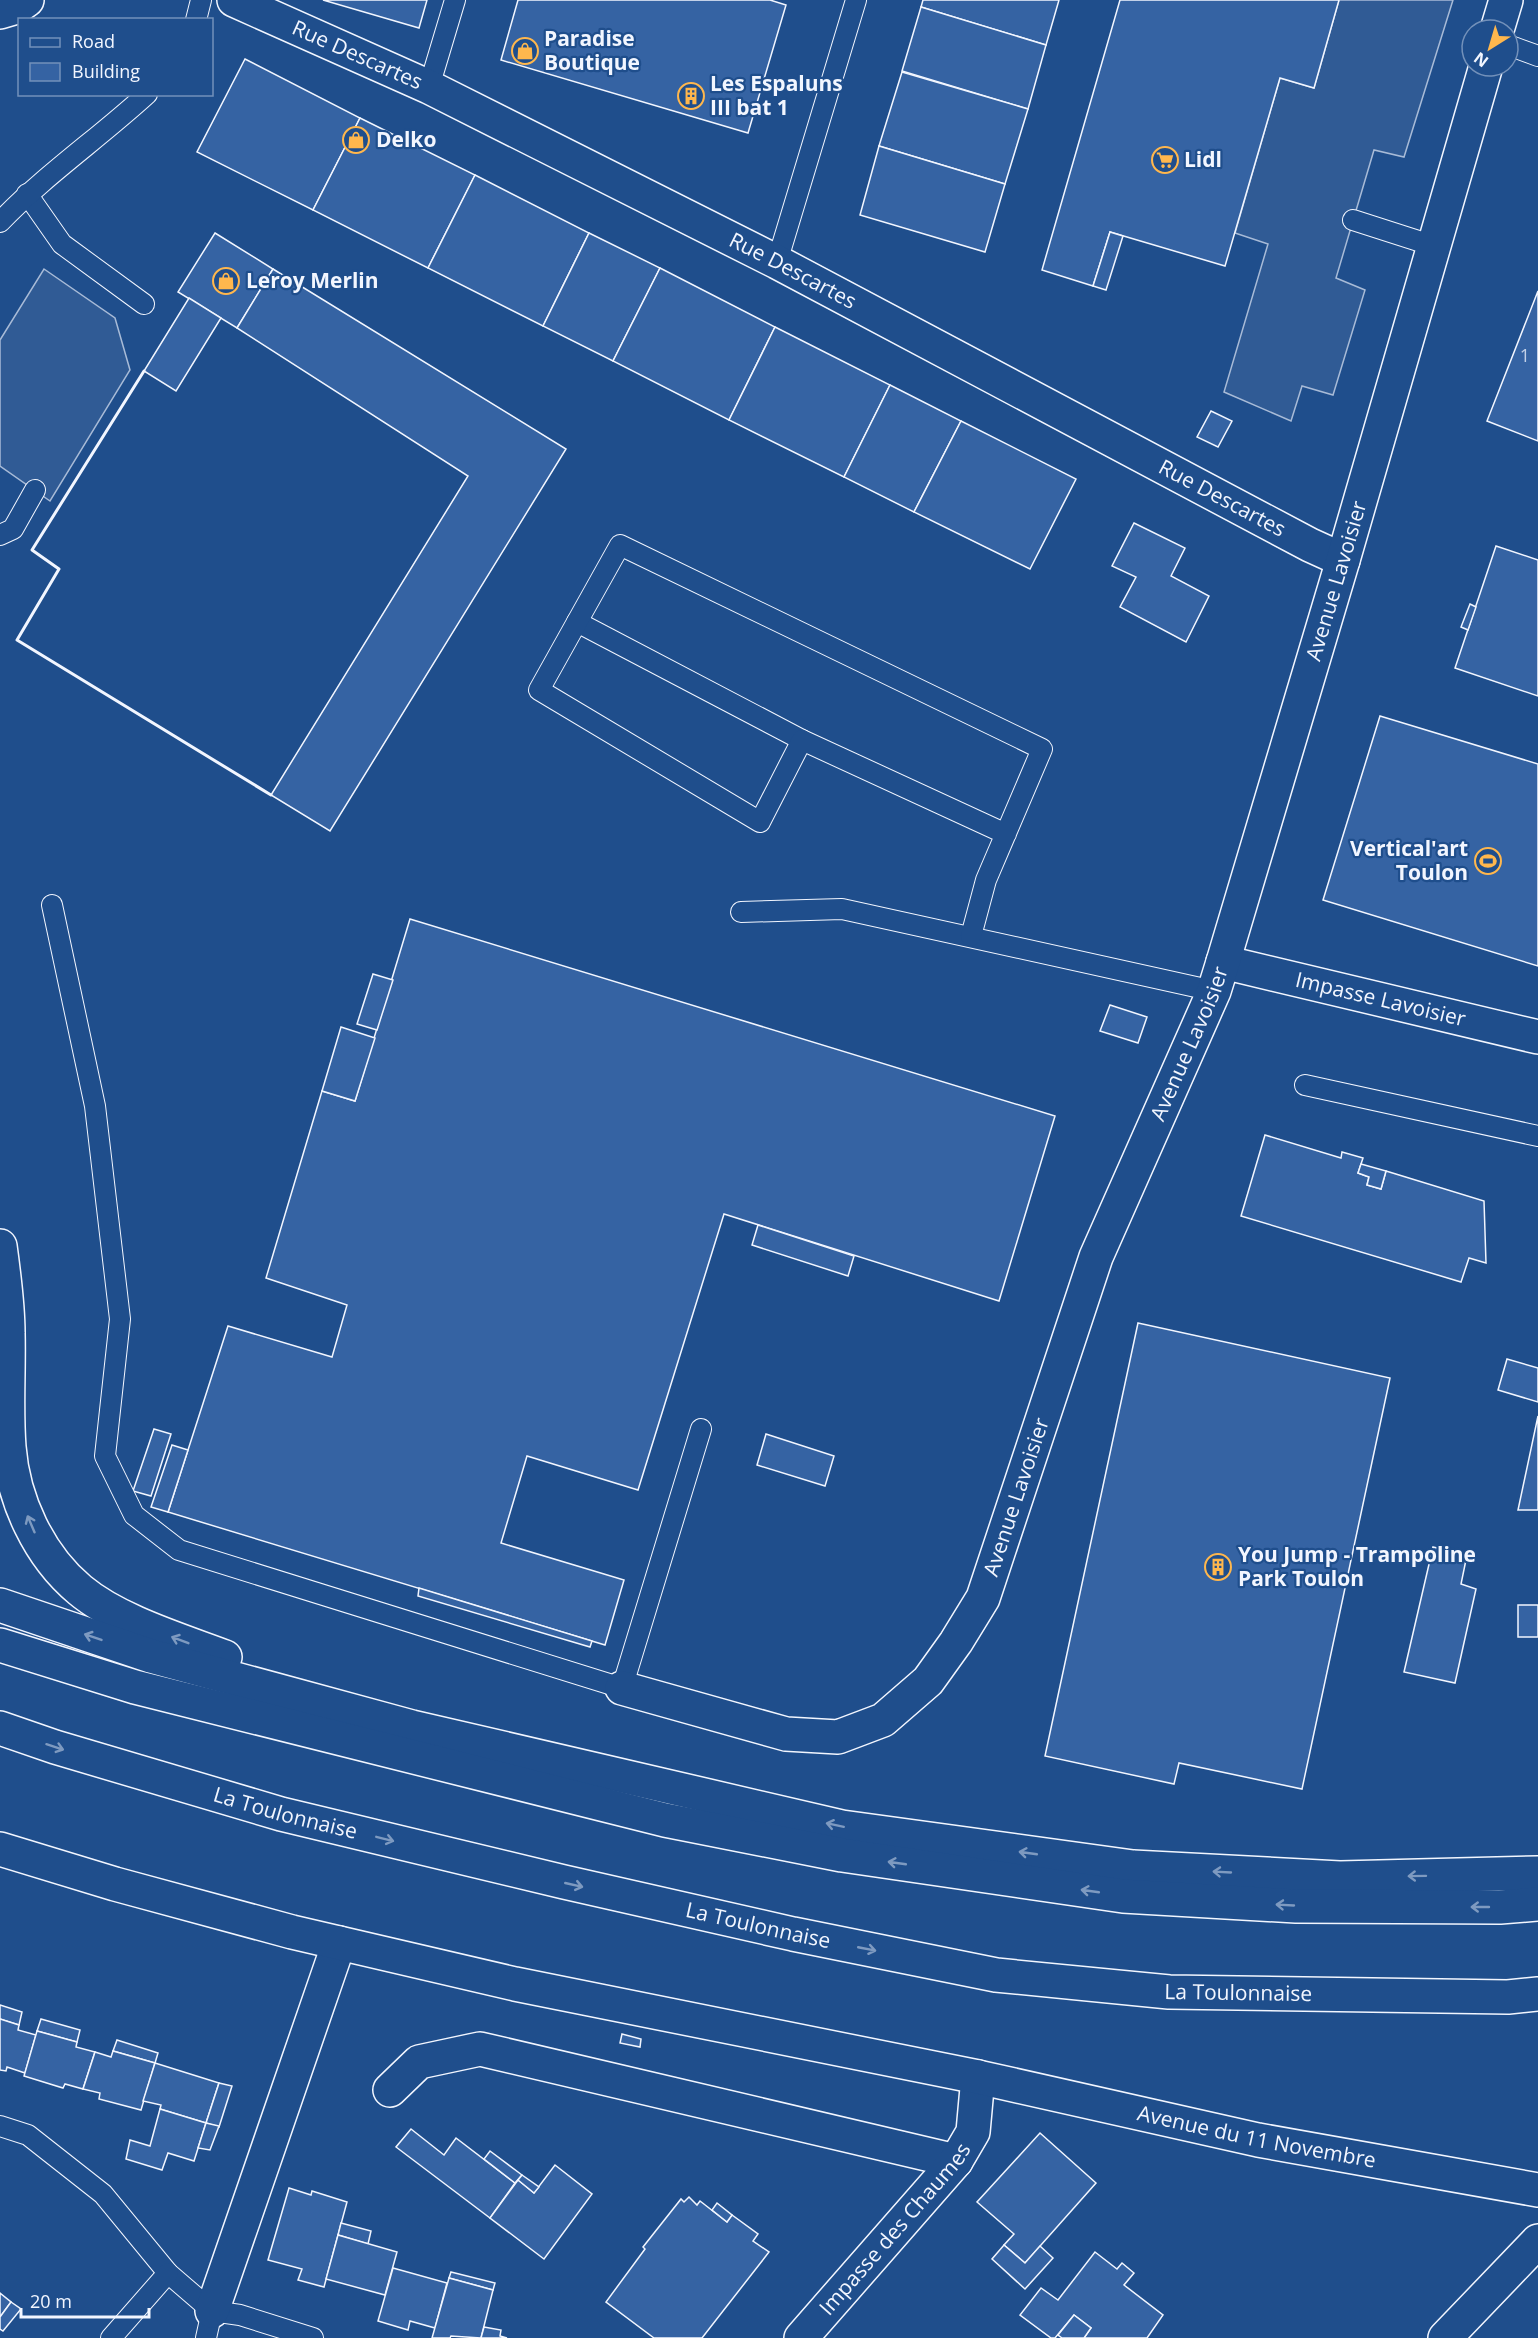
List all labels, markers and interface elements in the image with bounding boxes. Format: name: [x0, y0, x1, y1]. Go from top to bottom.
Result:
street label: Rue Descartes: [288, 13, 427, 95]
legend: [18, 18, 213, 96]
north arrow: [1460, 18, 1520, 78]
place label: Paradise Boutique: [544, 24, 640, 76]
text: Road: [72, 29, 115, 53]
shop icon: Paradise Boutique: [510, 36, 540, 66]
text: N: [1469, 47, 1493, 73]
text: Building: [72, 59, 140, 83]
place label: Les Espaluns III bat 1: [710, 69, 843, 121]
building icon: Les Espaluns III bat 1: [676, 81, 706, 111]
shop icon: Delko: [341, 125, 371, 155]
place label: Delko: [376, 125, 436, 153]
supermarket icon: Lidl: [1150, 145, 1180, 175]
place label: Lidl: [1184, 145, 1222, 173]
street label: Rue Descartes: [725, 225, 862, 315]
shop icon: Leroy Merlin: [211, 266, 241, 296]
place label: Leroy Merlin: [246, 266, 379, 294]
house number: 1: [1520, 343, 1530, 367]
street label: Rue Descartes: [1154, 452, 1291, 543]
street label: Avenue Lavoisier: [1299, 497, 1373, 664]
place label: Vertical'art Toulon: [1350, 834, 1468, 886]
sports icon: Vertical'art Toulon: [1473, 846, 1503, 876]
street label: Avenue Lavoisier: [1143, 962, 1234, 1125]
street label: Impasse Lavoisier: [1293, 965, 1469, 1032]
street label: Avenue Lavoisier: [976, 1413, 1055, 1580]
one-way arrow: [25, 1516, 36, 1534]
place label: You Jump - Trampoline Park Toulon: [1238, 1540, 1476, 1592]
building icon: You Jump - Trampoline Park Toulon: [1203, 1552, 1233, 1582]
one-way arrow: [84, 1630, 103, 1641]
one-way arrow: [171, 1634, 190, 1645]
one-way arrow: [45, 1742, 64, 1753]
street label: La Toulonnaise: [210, 1780, 360, 1845]
one-way arrow: [826, 1819, 845, 1830]
one-way arrow: [375, 1833, 394, 1845]
one-way arrow: [1018, 1847, 1038, 1858]
one-way arrow: [888, 1858, 908, 1869]
one-way arrow: [1212, 1866, 1232, 1877]
one-way arrow: [1407, 1870, 1427, 1882]
one-way arrow: [564, 1879, 583, 1891]
one-way arrow: [1081, 1886, 1101, 1897]
street label: La Toulonnaise: [683, 1895, 833, 1954]
one-way arrow: [1275, 1900, 1295, 1911]
one-way arrow: [1470, 1901, 1490, 1912]
one-way arrow: [857, 1944, 876, 1955]
street label: La Toulonnaise: [1164, 1977, 1312, 2007]
street label: Avenue du 11 Novembre: [1135, 2098, 1378, 2174]
street label: Impasse des Chaumes: [812, 2138, 976, 2321]
scale bar: [21, 2281, 148, 2319]
text: 20 m: [30, 2289, 72, 2313]

